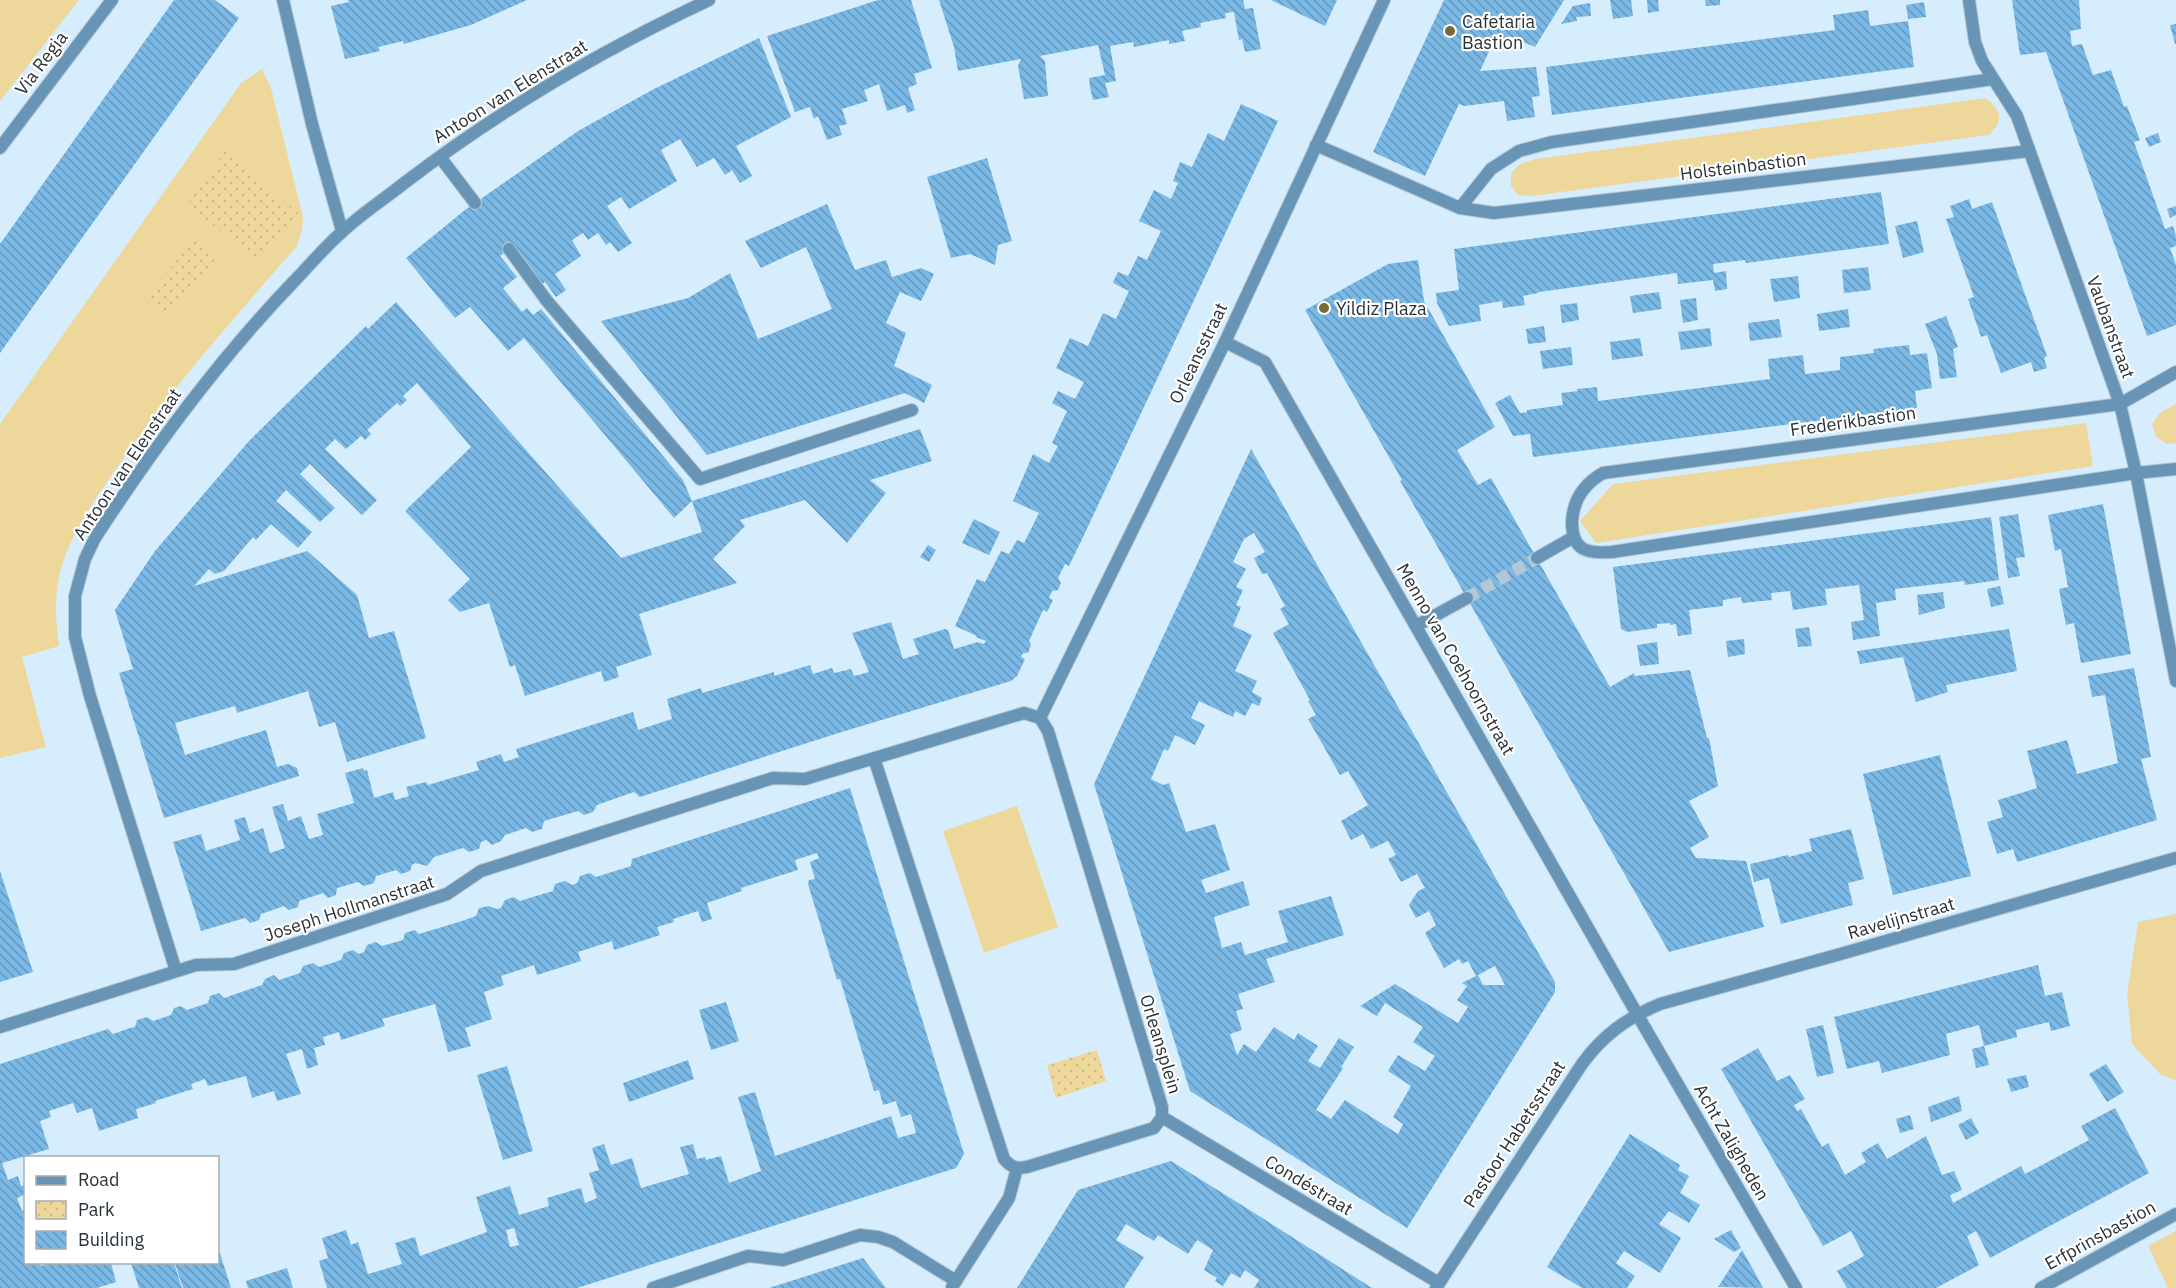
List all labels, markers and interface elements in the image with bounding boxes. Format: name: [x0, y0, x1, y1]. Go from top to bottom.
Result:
place label: Cafetaria Bastion: [1462, 10, 1535, 54]
marker: Cafetaria Bastion: [1443, 24, 1457, 38]
street label: Via Regia: [10, 26, 73, 100]
street label: Antoon van Elenstraat: [428, 34, 592, 148]
street label: Holsteinbastion: [1679, 147, 1807, 185]
street label: Vaubanstraat: [2082, 273, 2140, 381]
place label: Yildiz Plaza: [1336, 297, 1427, 320]
street label: Orleansstraat: [1164, 299, 1232, 407]
marker: Yildiz Plaza: [1317, 301, 1331, 315]
street label: Antoon van Elenstraat: [68, 384, 186, 544]
street label: Frederikbastion: [1789, 401, 1917, 441]
street label: Menno van Coehoornstraat: [1392, 559, 1520, 759]
street label: Joseph Hollmanstraat: [261, 870, 437, 946]
street label: Ravelijnstraat: [1845, 892, 1957, 944]
street label: Orleansplein: [1135, 992, 1187, 1096]
street label: Pastoor Habetsstraat: [1458, 1056, 1570, 1212]
street label: Acht Zaligheden: [1689, 1080, 1775, 1204]
street label: Condéstraat: [1261, 1150, 1357, 1220]
legend: [24, 1156, 219, 1264]
text: Road: [78, 1168, 119, 1191]
street label: Erfprinsbastion: [2040, 1195, 2160, 1275]
text: Park: [78, 1198, 115, 1221]
text: Building: [78, 1228, 145, 1251]

